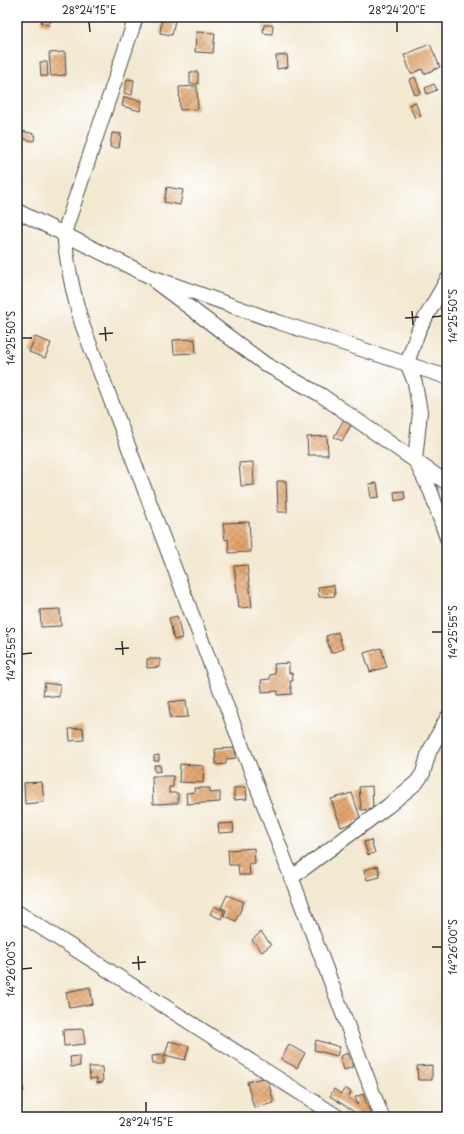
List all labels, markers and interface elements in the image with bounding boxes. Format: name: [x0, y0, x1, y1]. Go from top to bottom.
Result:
text: 28°24'15"E: [62, 2, 116, 17]
text: 28°24'20"E: [368, 2, 426, 17]
text: 14°25'50"S: [445, 289, 460, 343]
text: 14°25'50"S: [3, 311, 18, 365]
text: 14°25'55"S: [445, 605, 460, 659]
text: 14°25'55"S: [3, 627, 18, 681]
text: 14°26'00"S: [445, 919, 460, 975]
text: 14°26'00"S: [3, 941, 18, 997]
text: 28°24'15"E: [119, 1114, 173, 1129]

